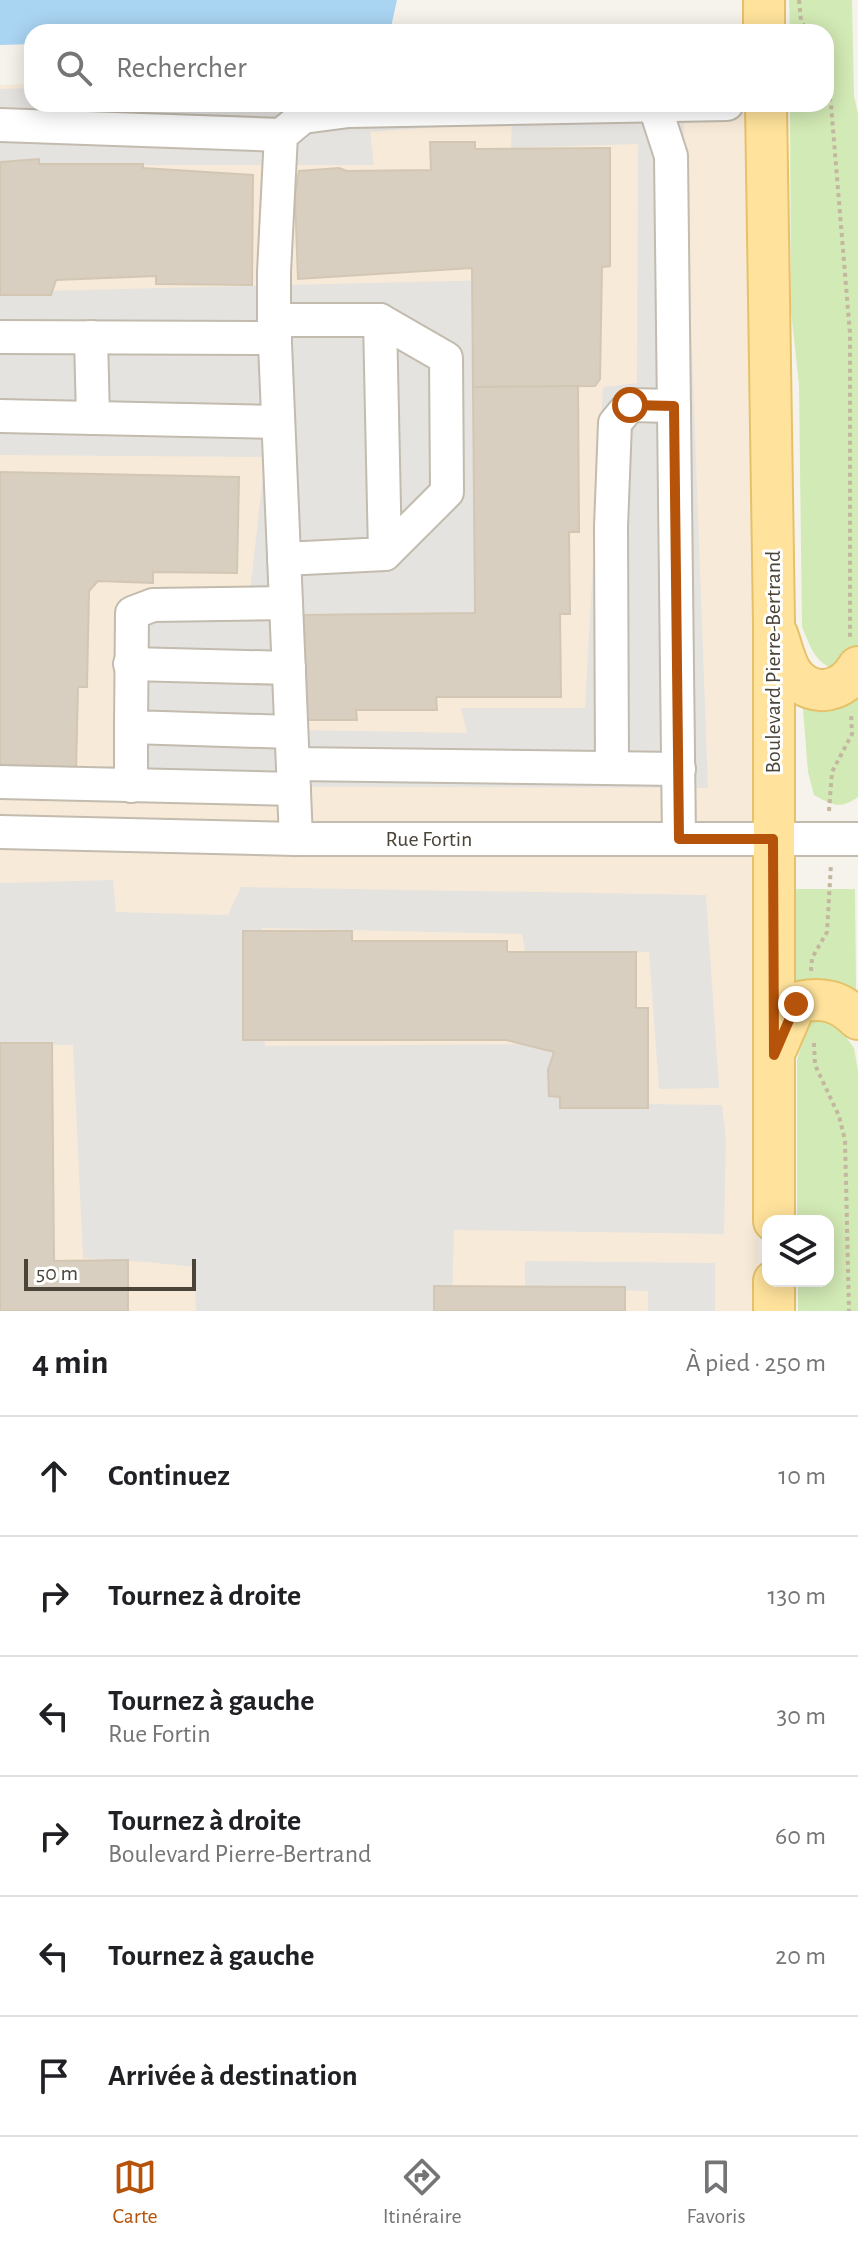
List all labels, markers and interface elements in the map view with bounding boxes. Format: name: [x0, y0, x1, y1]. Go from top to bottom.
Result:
search box: [24, 24, 834, 112]
icon: search: [52, 46, 96, 90]
text: Rechercher: [116, 53, 247, 83]
route start: [612, 387, 648, 423]
street label: Boulevard Pierre-Bertrand: [762, 551, 784, 773]
street label: Rue Fortin: [386, 828, 472, 850]
route end: [778, 986, 814, 1022]
map controls: [762, 1215, 834, 1287]
button: layers: [762, 1215, 834, 1287]
scale bar: [24, 1255, 196, 1291]
text: 50 m: [36, 1262, 78, 1284]
text: 4 min: [32, 1346, 109, 1380]
text: À pied · 250 m: [686, 1350, 826, 1376]
icon: ahead: [32, 1454, 76, 1498]
text: Continuez: [108, 1461, 230, 1491]
text: 10 m: [778, 1463, 826, 1489]
icon: right: [32, 1574, 76, 1618]
text: Tournez à droite: [108, 1581, 301, 1611]
text: 130 m: [768, 1583, 826, 1609]
text: Tournez à gauche: [108, 1686, 315, 1716]
icon: left: [32, 1694, 76, 1738]
text: 30 m: [776, 1703, 826, 1729]
text: Rue Fortin: [108, 1721, 211, 1747]
text: Tournez à droite: [108, 1806, 301, 1836]
icon: right: [32, 1814, 76, 1858]
text: 60 m: [775, 1823, 826, 1849]
text: Boulevard Pierre-Bertrand: [108, 1841, 372, 1867]
icon: left: [32, 1934, 76, 1978]
text: Tournez à gauche: [108, 1941, 315, 1971]
text: 20 m: [775, 1943, 826, 1969]
icon: arrive: [32, 2054, 76, 2098]
text: Arrivée à destination: [108, 2061, 358, 2091]
tab: Carte: [112, 2155, 158, 2229]
tab: Itinéraire: [383, 2155, 462, 2229]
tab: Favoris: [687, 2155, 746, 2229]

